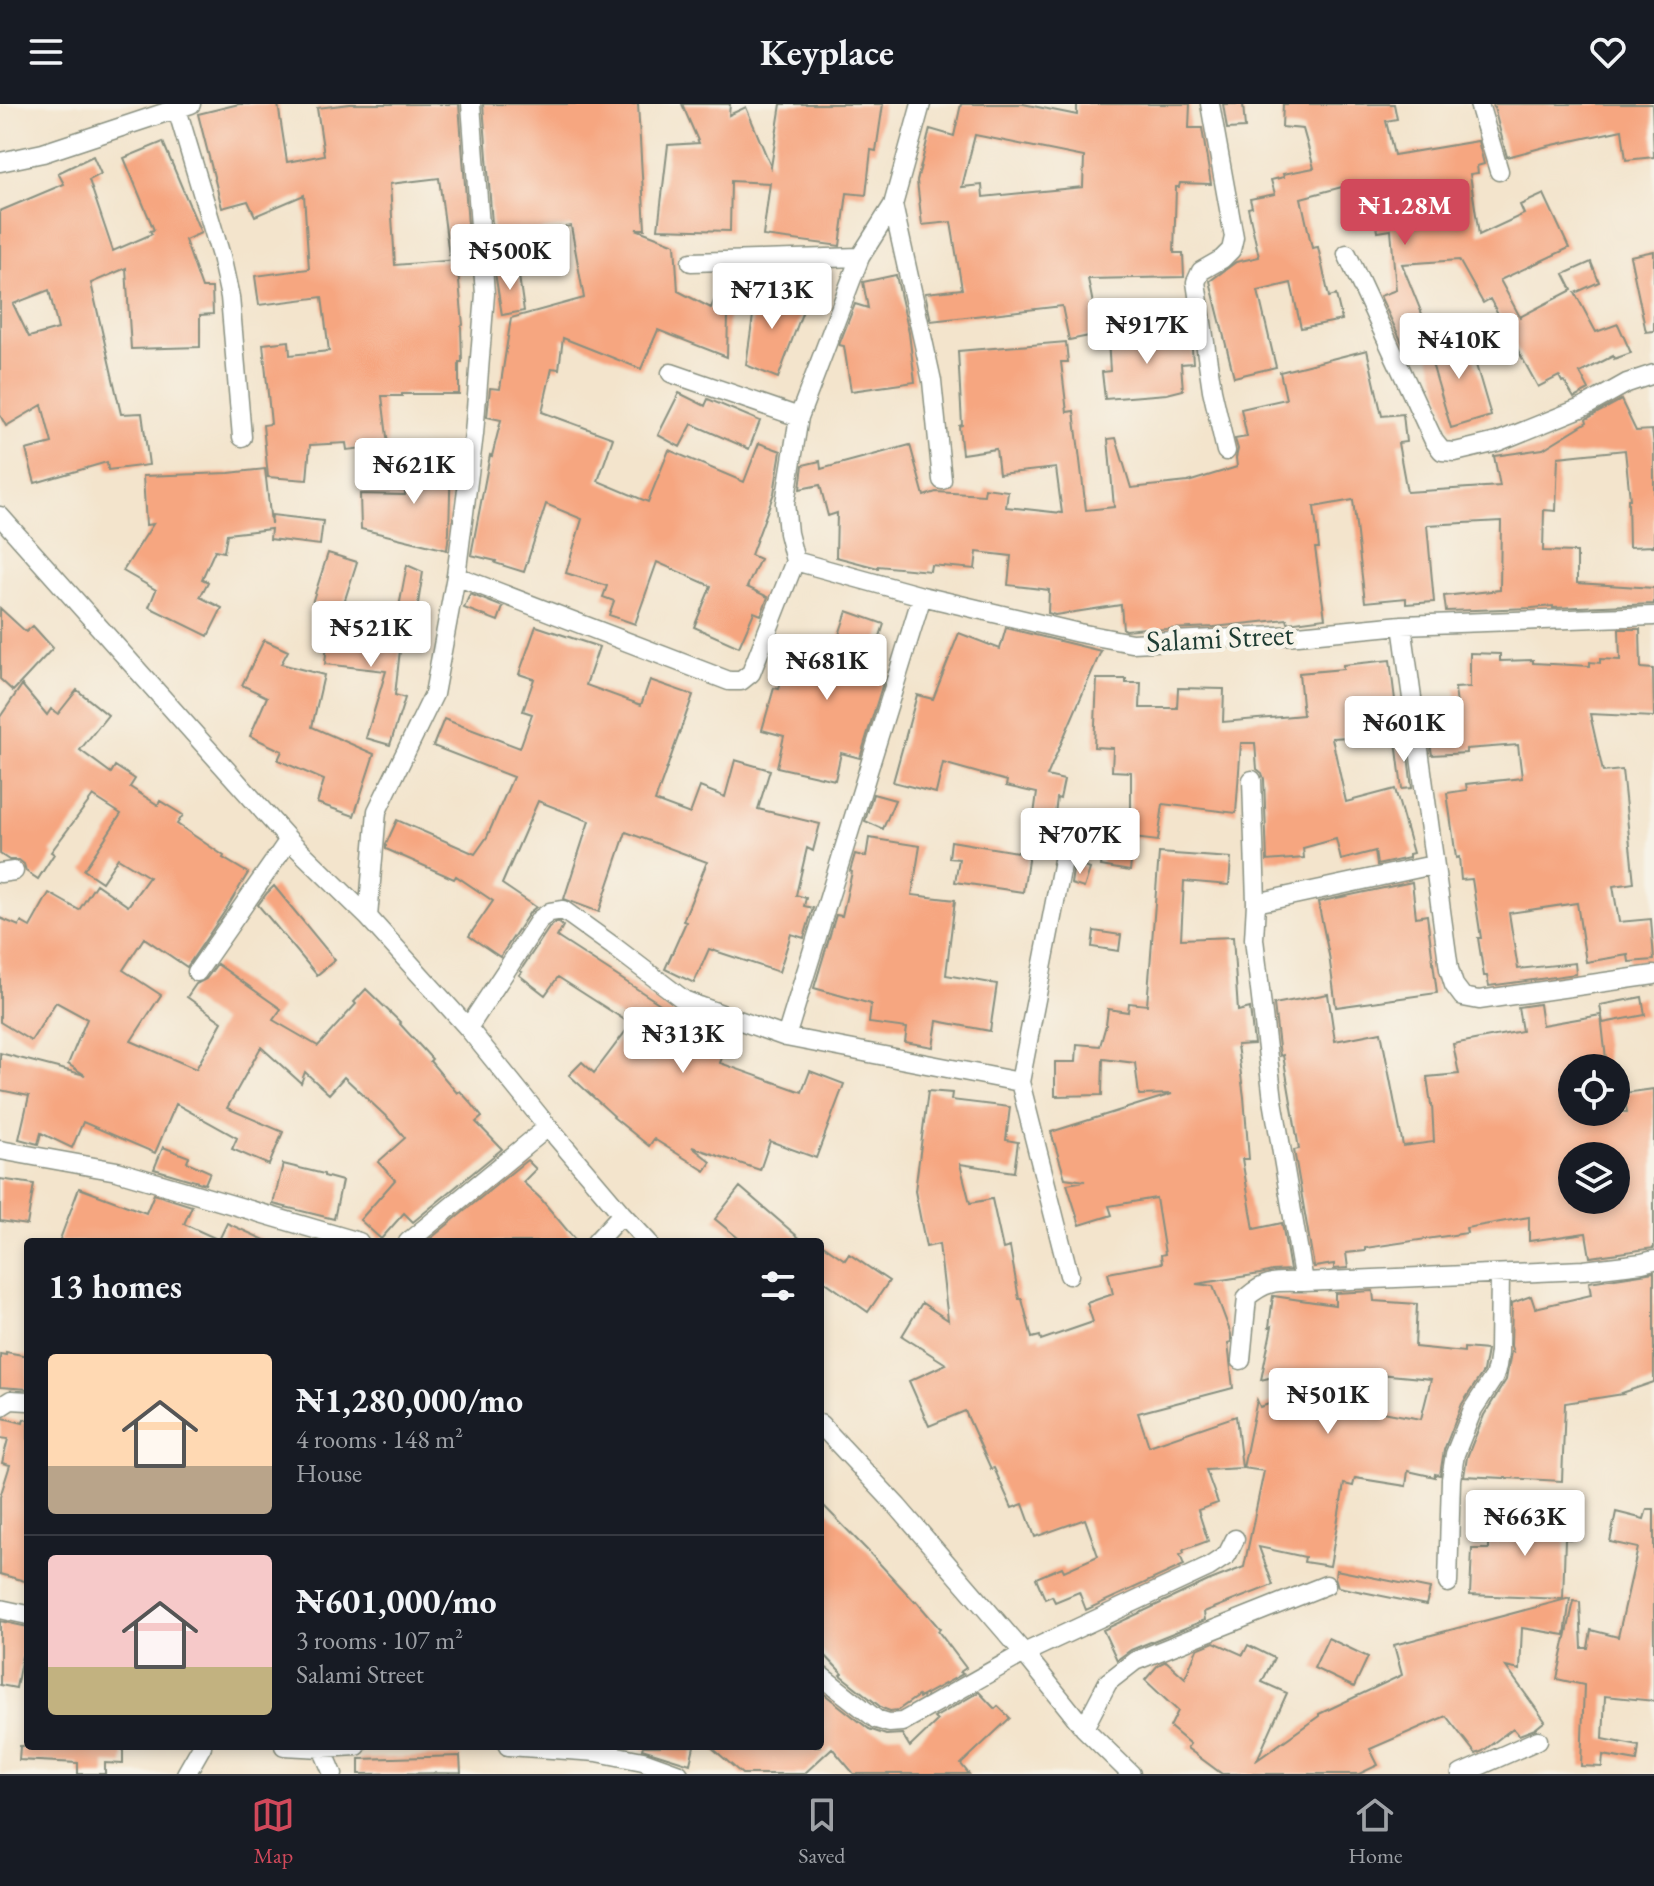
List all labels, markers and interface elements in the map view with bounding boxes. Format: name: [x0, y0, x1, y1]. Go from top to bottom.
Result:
text: Keyplace: [760, 29, 894, 76]
icon: menu: [24, 30, 68, 74]
icon: heart: [1586, 30, 1630, 74]
pin: ₦1.28M: [1340, 179, 1470, 247]
text: ₦1.28M: [1358, 188, 1452, 222]
pin: ₦500K: [454, 224, 566, 292]
text: ₦500K: [469, 233, 551, 267]
pin: ₦713K: [716, 263, 828, 331]
text: ₦713K: [731, 272, 813, 306]
pin: ₦917K: [1091, 298, 1203, 366]
text: ₦917K: [1106, 307, 1188, 341]
pin: ₦410K: [1403, 313, 1515, 381]
text: ₦410K: [1418, 322, 1500, 356]
pin: ₦621K: [358, 438, 470, 506]
text: ₦621K: [373, 447, 455, 481]
pin: ₦521K: [315, 601, 427, 669]
text: ₦521K: [330, 610, 412, 644]
street label: Salami Street: [1145, 614, 1295, 661]
pin: ₦681K: [771, 634, 883, 702]
text: ₦681K: [786, 643, 868, 677]
pin: ₦601K: [1348, 696, 1460, 764]
text: ₦601K: [1363, 705, 1445, 739]
pin: ₦707K: [1024, 808, 1136, 876]
text: ₦707K: [1039, 817, 1121, 851]
pin: ₦313K: [627, 1007, 739, 1075]
text: ₦313K: [642, 1016, 724, 1050]
map controls: [1558, 1054, 1630, 1214]
button: locate: [1558, 1054, 1630, 1126]
button: layers: [1558, 1142, 1630, 1214]
text: 13 homes: [48, 1264, 182, 1308]
icon: filters: [756, 1264, 800, 1308]
pin: ₦501K: [1272, 1368, 1384, 1436]
text: ₦501K: [1287, 1377, 1369, 1411]
text: ₦1,280,000/mo: [296, 1378, 523, 1422]
icon: home: [112, 1386, 208, 1482]
text: 4 rooms · 148 m²: [296, 1422, 463, 1456]
text: House: [296, 1456, 362, 1490]
pin: ₦663K: [1469, 1490, 1581, 1558]
text: ₦663K: [1484, 1499, 1566, 1533]
text: ₦601,000/mo: [296, 1579, 497, 1623]
icon: home: [112, 1587, 208, 1683]
text: 3 rooms · 107 m²: [296, 1623, 463, 1657]
text: Salami Street: [296, 1657, 424, 1691]
tab: Map: [251, 1793, 295, 1870]
tab: Saved: [798, 1793, 845, 1870]
tab: Home: [1348, 1793, 1403, 1870]

